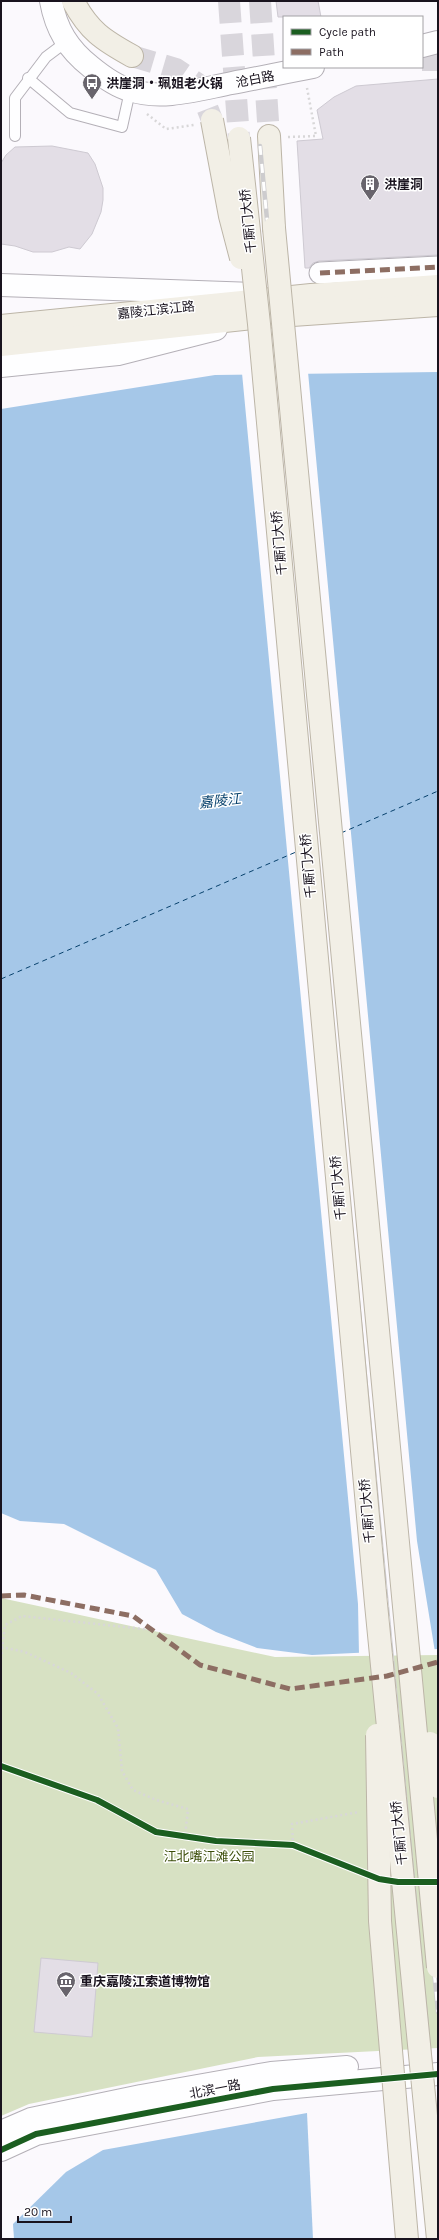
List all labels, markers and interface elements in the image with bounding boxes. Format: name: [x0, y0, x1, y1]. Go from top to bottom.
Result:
legend: [283, 16, 423, 68]
text: Cycle path: [319, 25, 376, 39]
text: Path: [319, 45, 344, 59]
street label: 沧白路: [234, 68, 276, 90]
bus stop icon: 洪崖洞‧珮姐老火锅: [81, 72, 103, 100]
place label: 洪崖洞‧珮姐老火锅: [106, 76, 223, 91]
building icon: 洪崖洞: [359, 173, 381, 201]
place label: 洪崖洞: [384, 177, 423, 192]
street label: 千厮门大桥: [237, 188, 259, 254]
street label: 嘉陵江滨江路: [116, 298, 196, 322]
street label: 千厮门大桥: [269, 510, 289, 576]
water label: 嘉陵江: [198, 790, 244, 812]
street label: 千厮门大桥: [298, 833, 318, 899]
street label: 千厮门大桥: [328, 1155, 348, 1221]
street label: 千厮门大桥: [357, 1478, 377, 1544]
street label: 千厮门大桥: [388, 1800, 410, 1866]
park label: 江北嘴江滩公园: [163, 1849, 255, 1864]
museum icon: 重庆嘉陵江索道博物馆: [55, 1970, 77, 1998]
place label: 重庆嘉陵江索道博物馆: [80, 1974, 210, 1989]
street label: 北滨一路: [188, 2077, 242, 2101]
scale bar: [18, 2198, 71, 2224]
text: 20 m: [24, 2205, 52, 2219]

